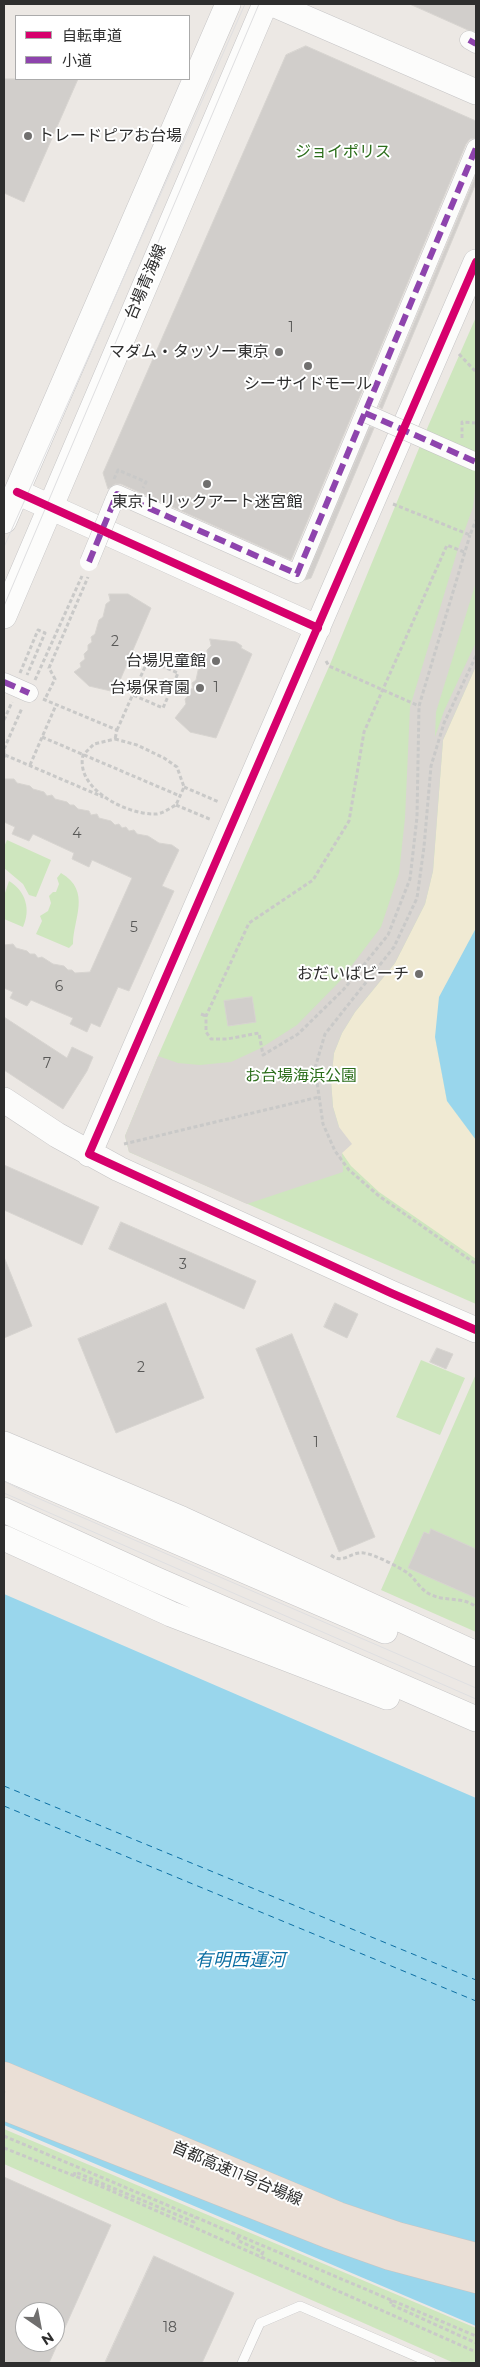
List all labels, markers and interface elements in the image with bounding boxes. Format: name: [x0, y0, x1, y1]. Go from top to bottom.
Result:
legend: [15, 15, 190, 80]
text: 自転車道: [62, 26, 122, 45]
text: 小道: [62, 51, 92, 70]
place label: トレードピアお台場: [38, 126, 182, 146]
marker: トレードピアお台場: [22, 130, 34, 142]
park label: ジョイポリス: [295, 142, 391, 162]
street label: 台場青海線: [122, 241, 170, 323]
house number: 1: [288, 320, 294, 336]
place label: マダム・タッソー東京: [109, 342, 269, 362]
marker: マダム・タッソー東京: [273, 346, 285, 358]
marker: シーサイドモール: [302, 360, 314, 372]
place label: シーサイドモール: [244, 374, 372, 394]
marker: 東京トリックアート迷宮館: [201, 478, 213, 490]
place label: 東京トリックアート迷宮館: [111, 492, 303, 512]
house number: 2: [111, 634, 119, 650]
place label: 台場児童館: [126, 651, 206, 671]
marker: 台場児童館: [210, 655, 222, 667]
place label: 台場保育園: [110, 678, 190, 698]
house number: 1: [213, 680, 219, 696]
marker: 台場保育園: [194, 682, 206, 694]
house number: 4: [72, 826, 82, 842]
house number: 5: [130, 920, 138, 936]
place label: おだいばビーチ: [297, 964, 409, 984]
marker: おだいばビーチ: [413, 968, 425, 980]
house number: 6: [55, 979, 63, 995]
house number: 7: [43, 1056, 51, 1072]
park label: お台場海浜公園: [245, 1066, 357, 1086]
house number: 3: [179, 1257, 187, 1273]
house number: 2: [137, 1360, 145, 1376]
house number: 1: [313, 1435, 319, 1451]
water label: 有明西運河: [195, 1950, 285, 1972]
street label: 首都高速11号台場線: [169, 2138, 305, 2210]
north arrow: [15, 2302, 65, 2352]
house number: 18: [163, 2320, 177, 2336]
text: N: [38, 2328, 57, 2349]

